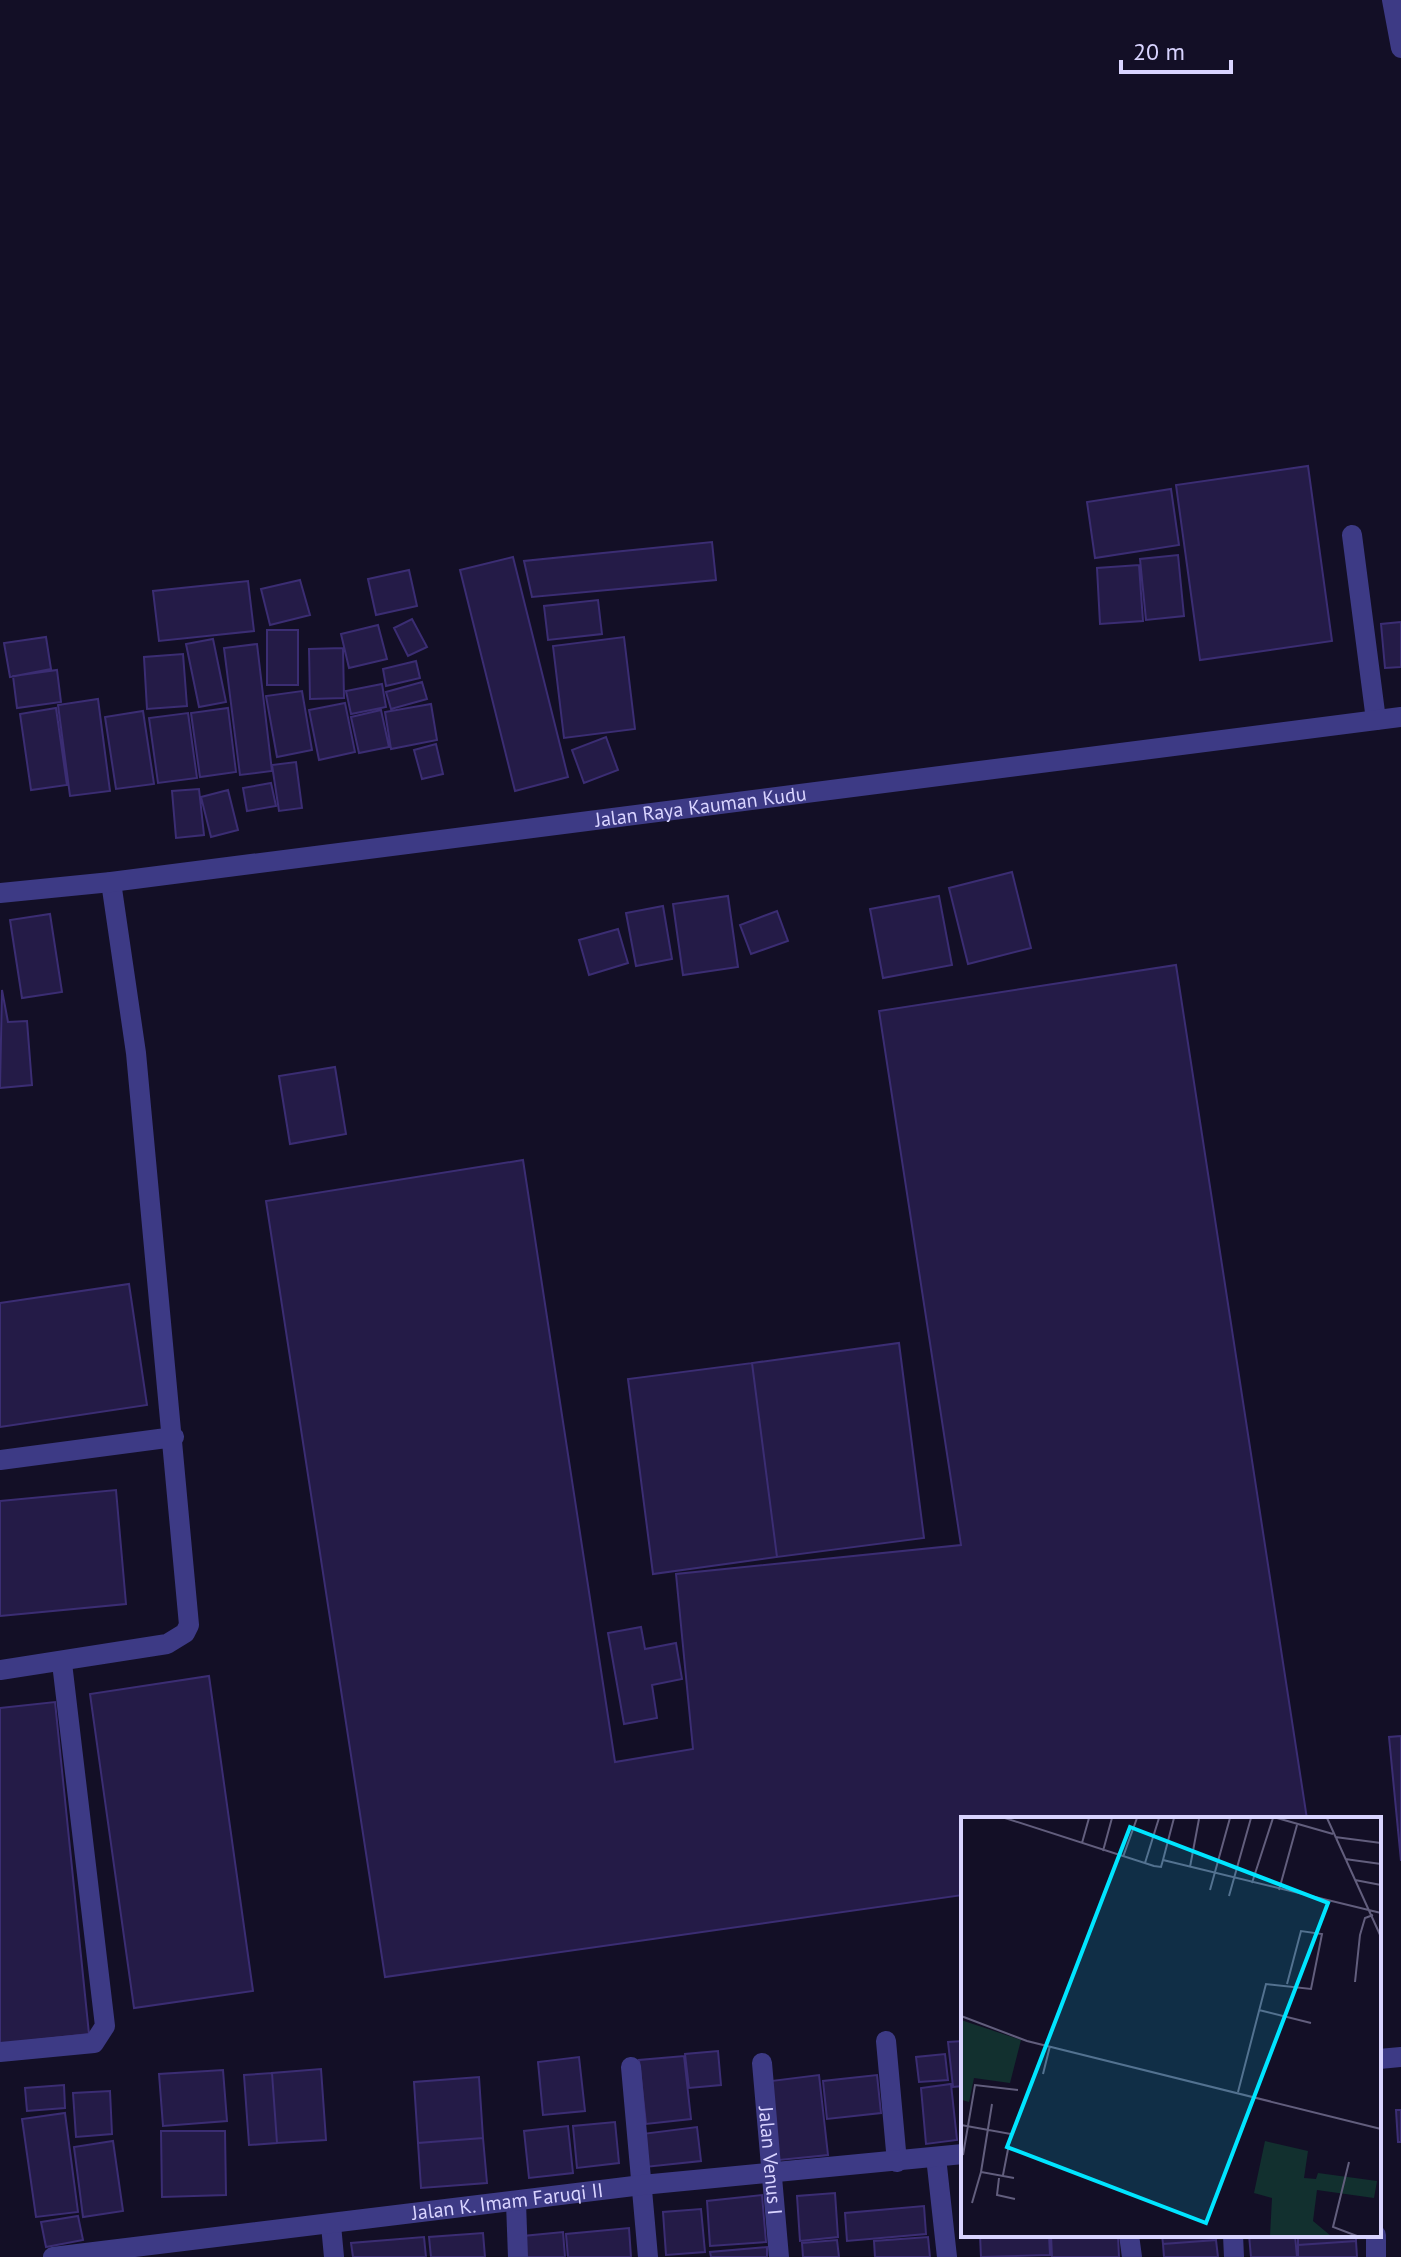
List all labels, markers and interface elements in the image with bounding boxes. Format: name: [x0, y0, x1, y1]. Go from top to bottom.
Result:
scale bar: [1121, 24, 1231, 74]
text: 20 m: [1133, 36, 1185, 67]
street label: Jalan Raya Kauman Kudu: [592, 780, 808, 833]
inset map: [961, 1817, 1381, 2237]
street label: Jalan Venus I: [753, 2104, 788, 2216]
street label: Jalan K. Imam Faruqi II: [409, 2177, 605, 2226]

